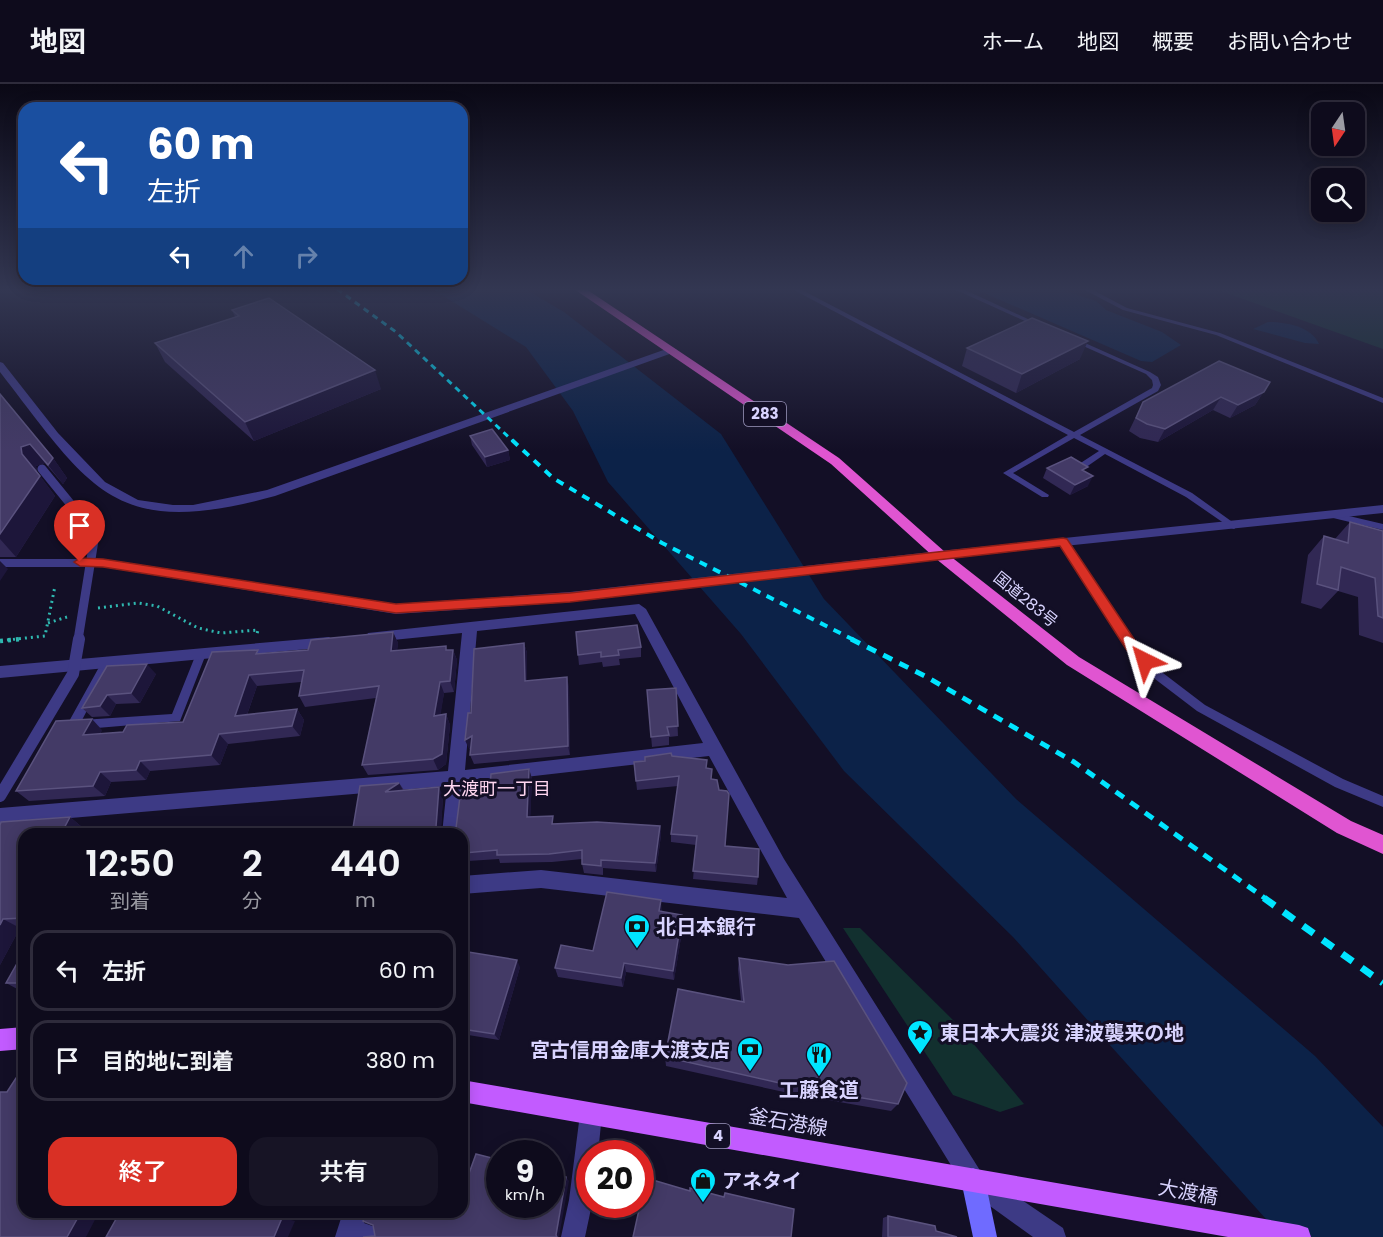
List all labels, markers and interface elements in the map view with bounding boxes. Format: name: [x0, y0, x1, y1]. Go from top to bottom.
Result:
text: 地図: [30, 22, 86, 61]
text: ホーム: [982, 27, 1044, 56]
text: 地図: [1077, 27, 1119, 56]
text: 概要: [1152, 27, 1194, 56]
text: お問い合わせ: [1227, 27, 1353, 56]
north arrow: [1311, 102, 1365, 156]
map controls: [1311, 102, 1365, 222]
text: 60 m: [147, 115, 255, 174]
icon: left: [48, 126, 126, 204]
button: search: [1311, 168, 1365, 222]
text: 左折: [147, 173, 201, 210]
icon: left: [164, 240, 197, 273]
icon: ahead: [227, 240, 260, 273]
icon: right: [290, 240, 323, 273]
road number: 283: [744, 402, 786, 426]
pin: [54, 500, 105, 562]
icon: arrive: [63, 509, 96, 542]
street label: 国道283号: [989, 566, 1063, 632]
position arrow: [1113, 629, 1177, 693]
district label: 大渡町一丁目: [443, 776, 551, 801]
text: 12:50: [85, 838, 175, 889]
text: 2: [242, 838, 263, 889]
text: 440: [330, 838, 401, 889]
text: m: [355, 886, 376, 914]
text: 到着: [110, 887, 150, 915]
text: 分: [242, 887, 262, 915]
bank icon: 北日本銀行: [622, 912, 652, 950]
place label: 北日本銀行: [656, 913, 756, 941]
icon: left: [51, 954, 84, 987]
text: 60 m: [379, 955, 435, 986]
text: 左折: [102, 956, 146, 987]
place icon: 東日本大震災 津波襲来の地: [905, 1018, 935, 1056]
place label: 東日本大震災 津波襲来の地: [940, 1019, 1184, 1047]
bank icon: 宮古信用金庫大渡支店: [735, 1035, 765, 1073]
place label: 宮古信用金庫大渡支店: [530, 1036, 730, 1064]
restaurant icon: 工藤食道: [804, 1040, 834, 1078]
icon: arrive: [51, 1044, 84, 1077]
text: 380 m: [366, 1045, 435, 1076]
text: 目的地に到着: [102, 1046, 234, 1077]
place label: 工藤食道: [779, 1076, 859, 1104]
street label: 釜石港線: [746, 1101, 830, 1143]
road number: 4: [706, 1124, 730, 1148]
button: 終了: [48, 1137, 237, 1206]
button: 共有: [249, 1137, 438, 1206]
speed limit sign: 20: [576, 1140, 654, 1218]
text: 9: [516, 1150, 534, 1193]
shop icon: アネタイ: [688, 1166, 718, 1204]
place label: アネタイ: [722, 1167, 802, 1195]
street label: 大渡橋: [1156, 1173, 1220, 1211]
text: km/h: [505, 1184, 545, 1205]

